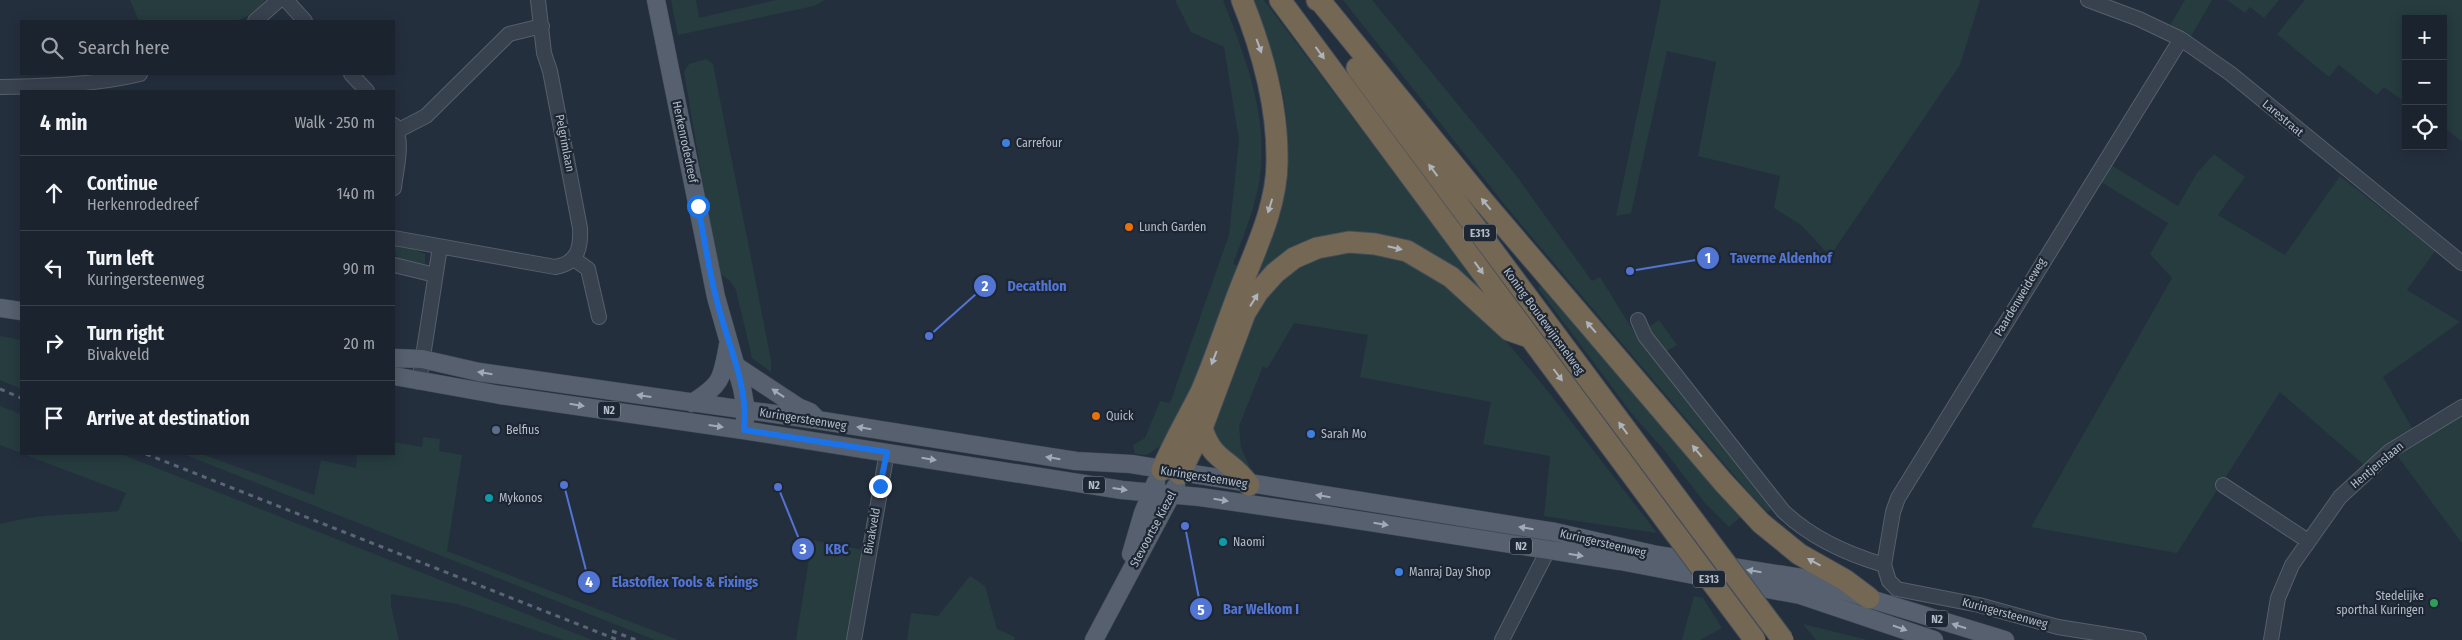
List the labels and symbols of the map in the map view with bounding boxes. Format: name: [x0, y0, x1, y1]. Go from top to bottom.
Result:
one-way arrow: [1255, 39, 1263, 54]
one-way arrow: [1315, 46, 1325, 60]
street label: Larestraat: [2260, 97, 2306, 139]
street label: Herkenrodedreef: [669, 100, 701, 186]
street label: Pelgrimlaan: [553, 113, 577, 173]
place label: Carrefour: [1016, 136, 1063, 150]
marker: Carrefour: [1000, 137, 1012, 149]
one-way arrow: [1428, 163, 1438, 177]
route start: [687, 195, 710, 218]
one-way arrow: [1265, 198, 1273, 213]
one-way arrow: [1480, 198, 1491, 211]
place label: Lunch Garden: [1139, 220, 1206, 234]
marker: Lunch Garden: [1123, 221, 1135, 233]
road number: E313: [1464, 224, 1496, 242]
callout: Taverne Aldenhof: [1695, 243, 1842, 272]
one-way arrow: [1387, 244, 1402, 252]
text: 1: [1705, 249, 1711, 267]
text: Taverne Aldenhof: [1730, 250, 1833, 267]
street label: Paardenweideweg: [1991, 255, 2049, 339]
one-way arrow: [1474, 261, 1484, 275]
street label: Koning Boudewijnsnelweg: [1501, 265, 1588, 377]
callout: Decathlon: [972, 272, 1076, 301]
text: 2: [981, 277, 989, 295]
text: Decathlon: [1007, 278, 1067, 295]
one-way arrow: [1249, 294, 1258, 307]
one-way arrow: [1586, 321, 1597, 334]
one-way arrow: [1209, 351, 1217, 365]
one-way arrow: [477, 368, 493, 376]
one-way arrow: [1553, 368, 1563, 382]
one-way arrow: [771, 388, 784, 398]
one-way arrow: [635, 392, 651, 400]
one-way arrow: [569, 402, 585, 410]
road number: N2: [598, 402, 620, 418]
street label: Kuringersteenweg: [758, 405, 848, 433]
place label: Quick: [1106, 409, 1134, 423]
marker: Quick: [1090, 410, 1102, 422]
one-way arrow: [709, 422, 725, 430]
one-way arrow: [1618, 422, 1629, 435]
place label: Belfius: [506, 423, 539, 437]
one-way arrow: [855, 423, 871, 431]
marker: Belfius: [490, 424, 502, 436]
place label: Sarah Mo: [1321, 427, 1367, 441]
marker: Sarah Mo: [1305, 428, 1317, 440]
street label: Hentjenslaan: [2348, 439, 2406, 491]
one-way arrow: [1691, 445, 1702, 458]
one-way arrow: [1045, 454, 1061, 462]
one-way arrow: [922, 455, 938, 463]
street label: Kuringersteenweg: [1159, 463, 1249, 491]
route end: [869, 475, 892, 498]
road number: N2: [1083, 476, 1105, 494]
one-way arrow: [1112, 485, 1128, 493]
street label: Stevoortse Kiezel: [1127, 488, 1179, 570]
place label: Mykonos: [499, 491, 542, 505]
marker: Mykonos: [483, 492, 495, 504]
one-way arrow: [1315, 492, 1331, 500]
one-way arrow: [1213, 496, 1229, 504]
street label: Bivakveld: [861, 507, 883, 555]
one-way arrow: [1374, 520, 1390, 528]
one-way arrow: [1517, 523, 1533, 531]
street label: Kuringersteenweg: [1559, 526, 1648, 560]
callout: KBC: [791, 534, 859, 563]
place label: Naomi: [1233, 535, 1265, 549]
marker: Naomi: [1217, 536, 1229, 548]
road number: N2: [1510, 538, 1532, 554]
text: 3: [798, 540, 807, 558]
text: KBC: [825, 541, 849, 558]
one-way arrow: [1569, 551, 1585, 559]
one-way arrow: [1807, 558, 1820, 567]
place label: Manraj Day Shop: [1409, 565, 1491, 579]
marker: Manraj Day Shop: [1393, 566, 1405, 578]
one-way arrow: [1746, 566, 1762, 574]
callout: Elastoflex Tools & Fixings: [576, 567, 768, 596]
road number: E313: [1693, 570, 1725, 588]
text: 4: [585, 573, 593, 591]
text: Elastoflex Tools & Fixings: [612, 574, 758, 591]
place label: Stedelijke sporthal Kuringen: [2336, 589, 2424, 617]
callout: Bar Welkom I: [1188, 595, 1309, 624]
street label: Kuringersteenweg: [1961, 595, 2050, 631]
marker: Stedelijke sporthal Kuringen: [2428, 597, 2440, 609]
text: 5: [1197, 601, 1205, 619]
text: Bar Welkom I: [1223, 601, 1299, 618]
road number: N2: [1926, 610, 1948, 628]
one-way arrow: [1951, 621, 1966, 629]
one-way arrow: [1893, 625, 1908, 633]

